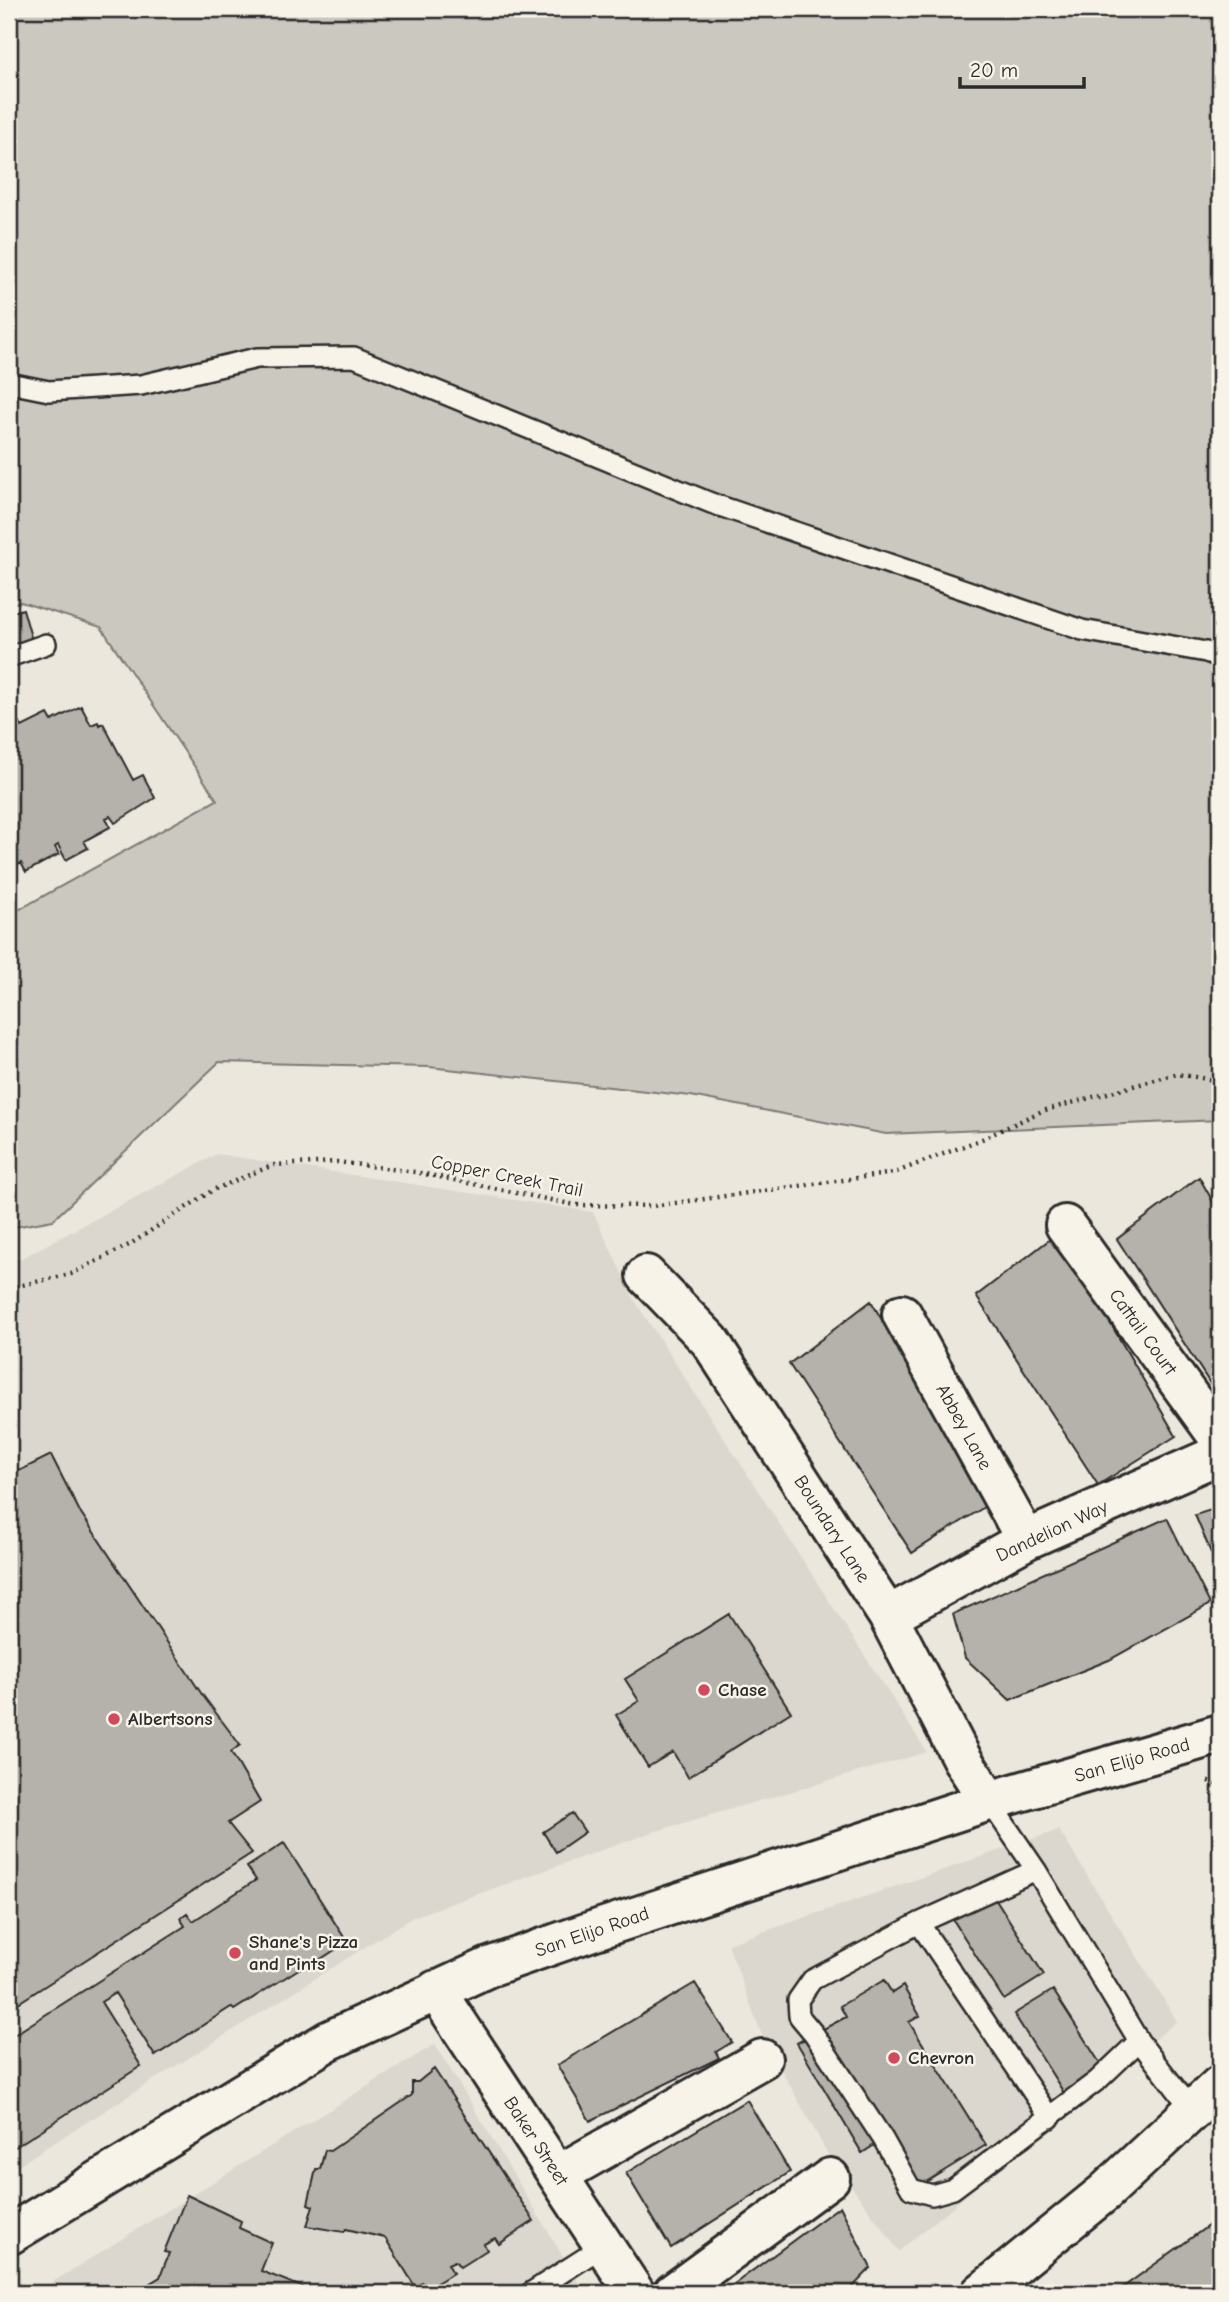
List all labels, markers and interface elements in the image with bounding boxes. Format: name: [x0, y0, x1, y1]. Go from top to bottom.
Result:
scale bar: [960, 46, 1084, 90]
text: 20 m: [970, 58, 1018, 82]
street label: Copper Creek Trail: [429, 1150, 585, 1202]
street label: Cattail Court: [1104, 1285, 1182, 1380]
street label: Abbey Lane: [931, 1380, 997, 1474]
street label: Boundary Lane: [789, 1471, 875, 1587]
street label: Dandelion Way: [993, 1495, 1112, 1566]
place label: Chase: [718, 1679, 767, 1701]
marker: Chase: [696, 1682, 712, 1698]
place label: Albertsons: [128, 1708, 212, 1730]
marker: Albertsons: [106, 1711, 122, 1727]
street label: San Elijo Road: [1072, 1733, 1192, 1787]
street label: San Elijo Road: [532, 1902, 652, 1962]
place label: Shane's Pizza and Pints: [249, 1931, 358, 1975]
marker: Shane's Pizza and Pints: [227, 1945, 243, 1961]
place label: Chevron: [908, 2047, 974, 2069]
marker: Chevron: [886, 2050, 902, 2066]
street label: Baker Street: [499, 2092, 573, 2190]

